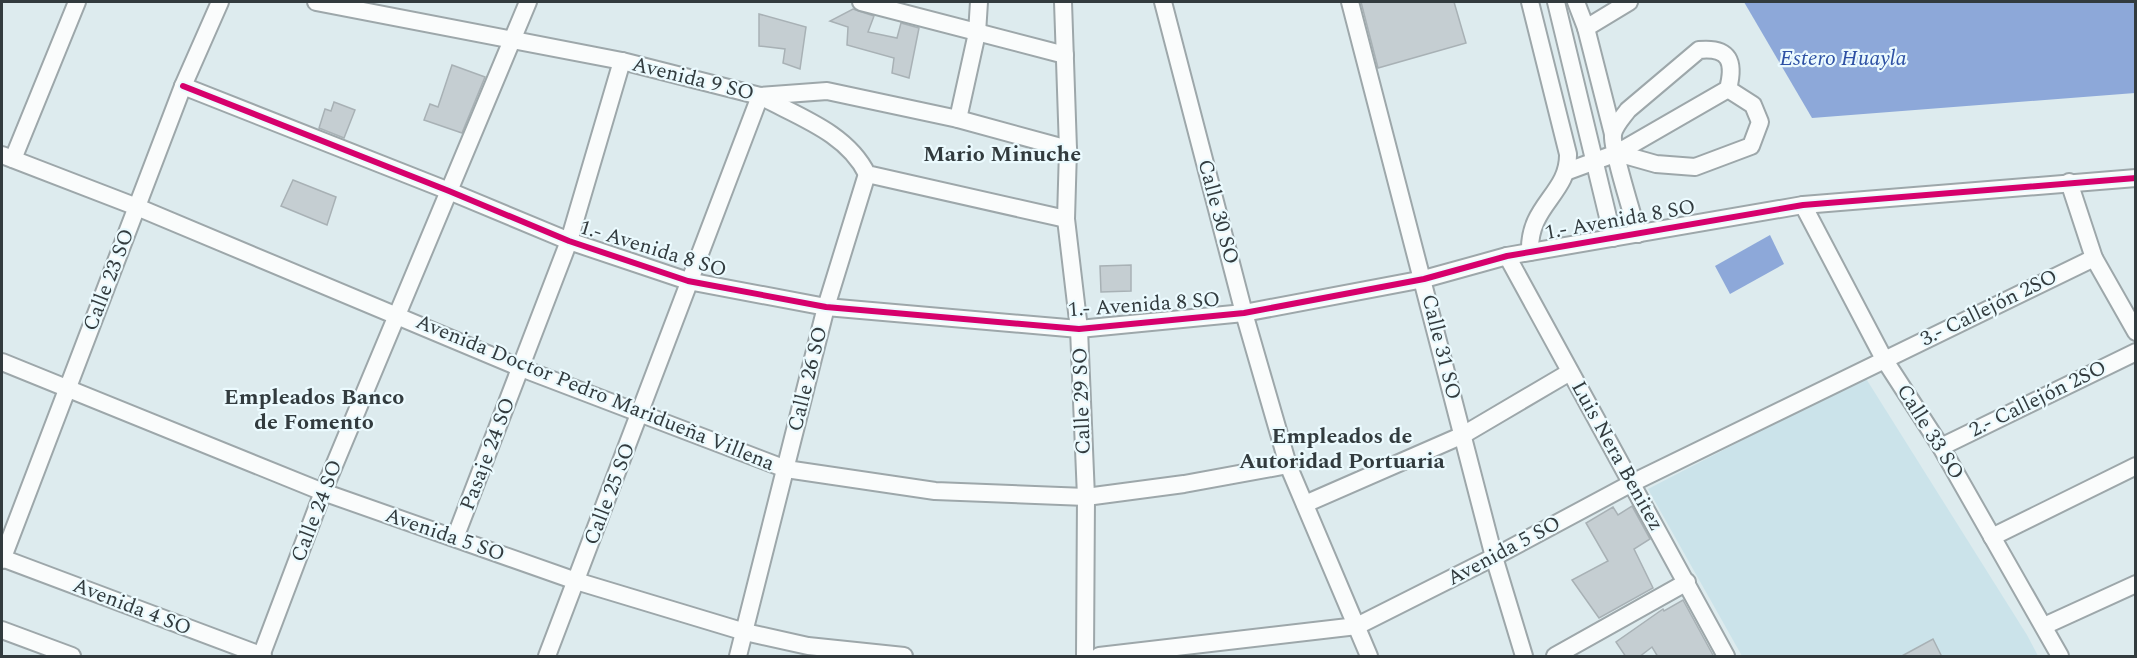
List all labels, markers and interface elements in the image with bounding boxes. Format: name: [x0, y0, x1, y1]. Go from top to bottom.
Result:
water label: Estero Huayla: [1779, 42, 1907, 75]
street label: Avenida 9 SO: [629, 48, 757, 110]
district label: Mario Minuche: [923, 138, 1081, 171]
street label: Calle 30 SO: [1189, 156, 1247, 268]
street label: 1.- Avenida 8 SO: [1542, 191, 1698, 249]
street label: 1.- Avenida 8 SO: [575, 211, 731, 287]
street label: Calle 23 SO: [75, 224, 143, 336]
street label: 3.- Callejón 2SO: [1915, 261, 2063, 355]
street label: 1.- Avenida 8 SO: [1067, 284, 1221, 326]
street label: Calle 31 SO: [1412, 291, 1470, 403]
street label: Avenida Doctor Pedro Maridueña Villena: [411, 306, 780, 480]
street label: Calle 26 SO: [779, 323, 837, 435]
street label: Calle 29 SO: [1064, 347, 1100, 455]
street label: 2.- Callejón 2SO: [1964, 352, 2112, 446]
street label: Luis Nera Benitez: [1562, 375, 1672, 537]
street label: Calle 33 SO: [1888, 378, 1972, 486]
district label: Empleados Banco de Fomento: [224, 381, 404, 439]
street label: Pasaje 24 SO: [452, 393, 524, 515]
district label: Empleados de Autoridad Portuaria: [1239, 420, 1446, 478]
street label: Calle 25 SO: [576, 438, 644, 550]
street label: Calle 24 SO: [283, 455, 351, 567]
street label: Avenida 5 SO: [381, 500, 509, 570]
street label: Avenida 5 SO: [1441, 508, 1567, 594]
street label: Avenida 4 SO: [68, 570, 196, 644]

